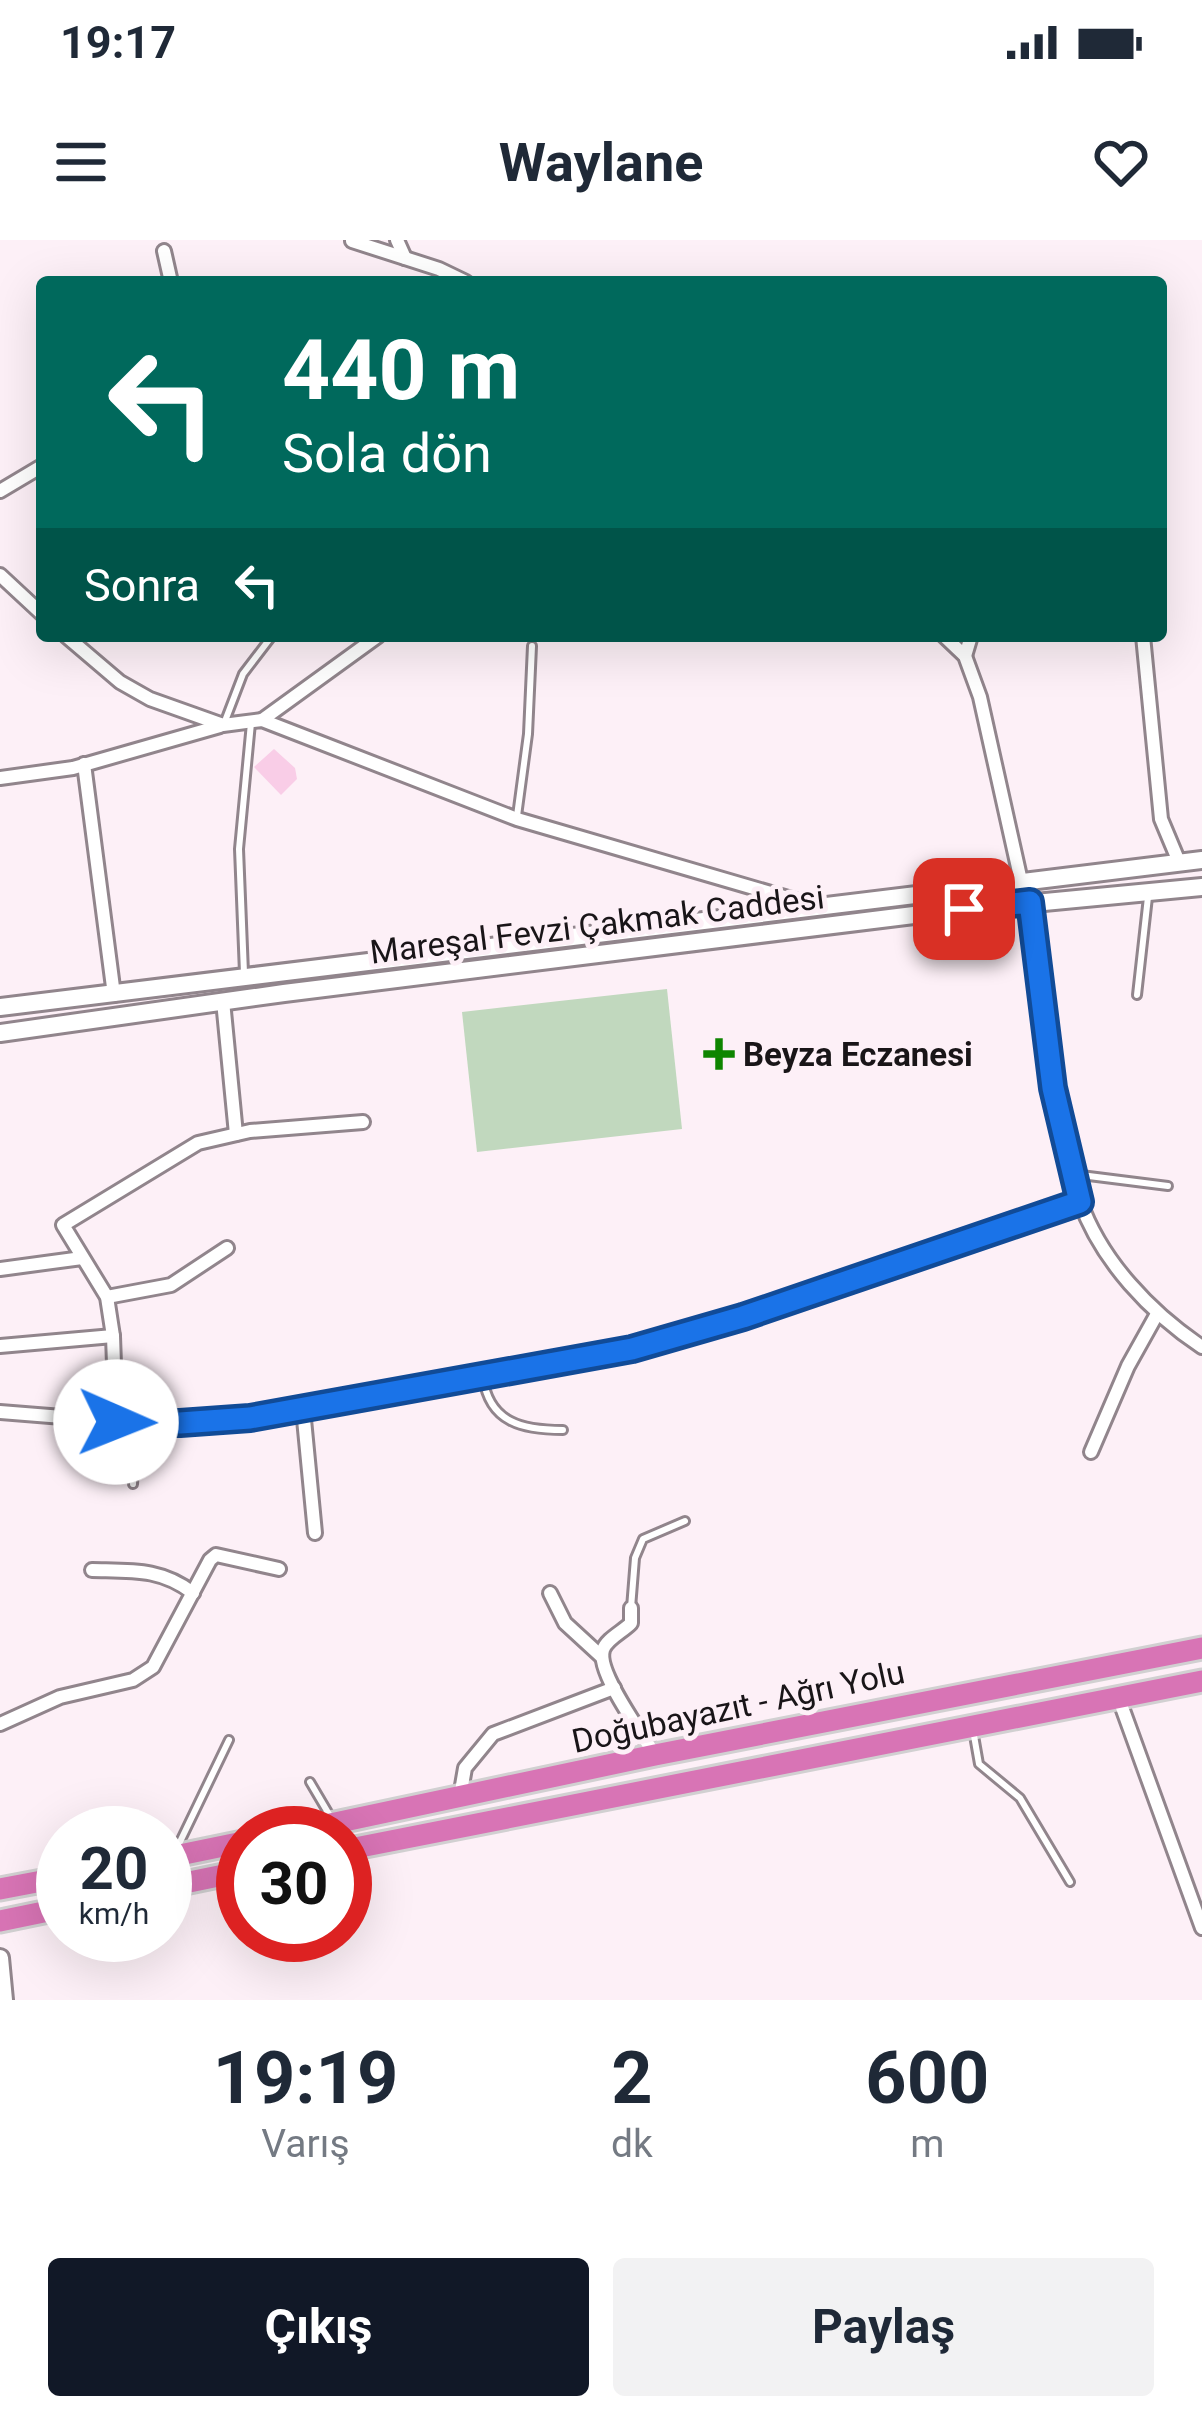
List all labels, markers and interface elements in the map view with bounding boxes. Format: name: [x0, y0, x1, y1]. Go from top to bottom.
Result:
text: 19:17: [60, 16, 176, 69]
icon: menu: [48, 129, 114, 195]
icon: heart: [1088, 129, 1154, 195]
text: Waylane: [499, 131, 703, 194]
text: 440 m: [282, 321, 520, 420]
icon: left: [84, 324, 240, 480]
text: Sola dön: [282, 422, 492, 485]
icon: left: [224, 552, 290, 618]
text: Sonra: [84, 559, 200, 612]
pin: [913, 858, 1015, 960]
icon: arrive: [931, 876, 997, 942]
street label: Mareşal Fevzi Çakmak Caddesi: [368, 877, 826, 972]
place label: Beyza Eczanesi: [743, 1035, 973, 1074]
marker: Beyza Eczanesi: [706, 1041, 732, 1067]
position arrow: [53, 1359, 179, 1485]
street label: Doğubayazıt - Ağrı Yolu: [568, 1652, 908, 1761]
speed limit sign: 30: [216, 1806, 372, 1962]
text: 20: [80, 1833, 148, 1904]
text: km/h: [79, 1896, 149, 1931]
text: 19:19: [213, 2036, 398, 2121]
text: 2: [611, 2036, 652, 2121]
text: 600: [865, 2036, 989, 2121]
text: Varış: [261, 2121, 350, 2167]
text: dk: [611, 2121, 653, 2167]
text: m: [910, 2121, 944, 2167]
button: Çıkış: [48, 2258, 589, 2396]
button: Paylaş: [613, 2258, 1154, 2396]

